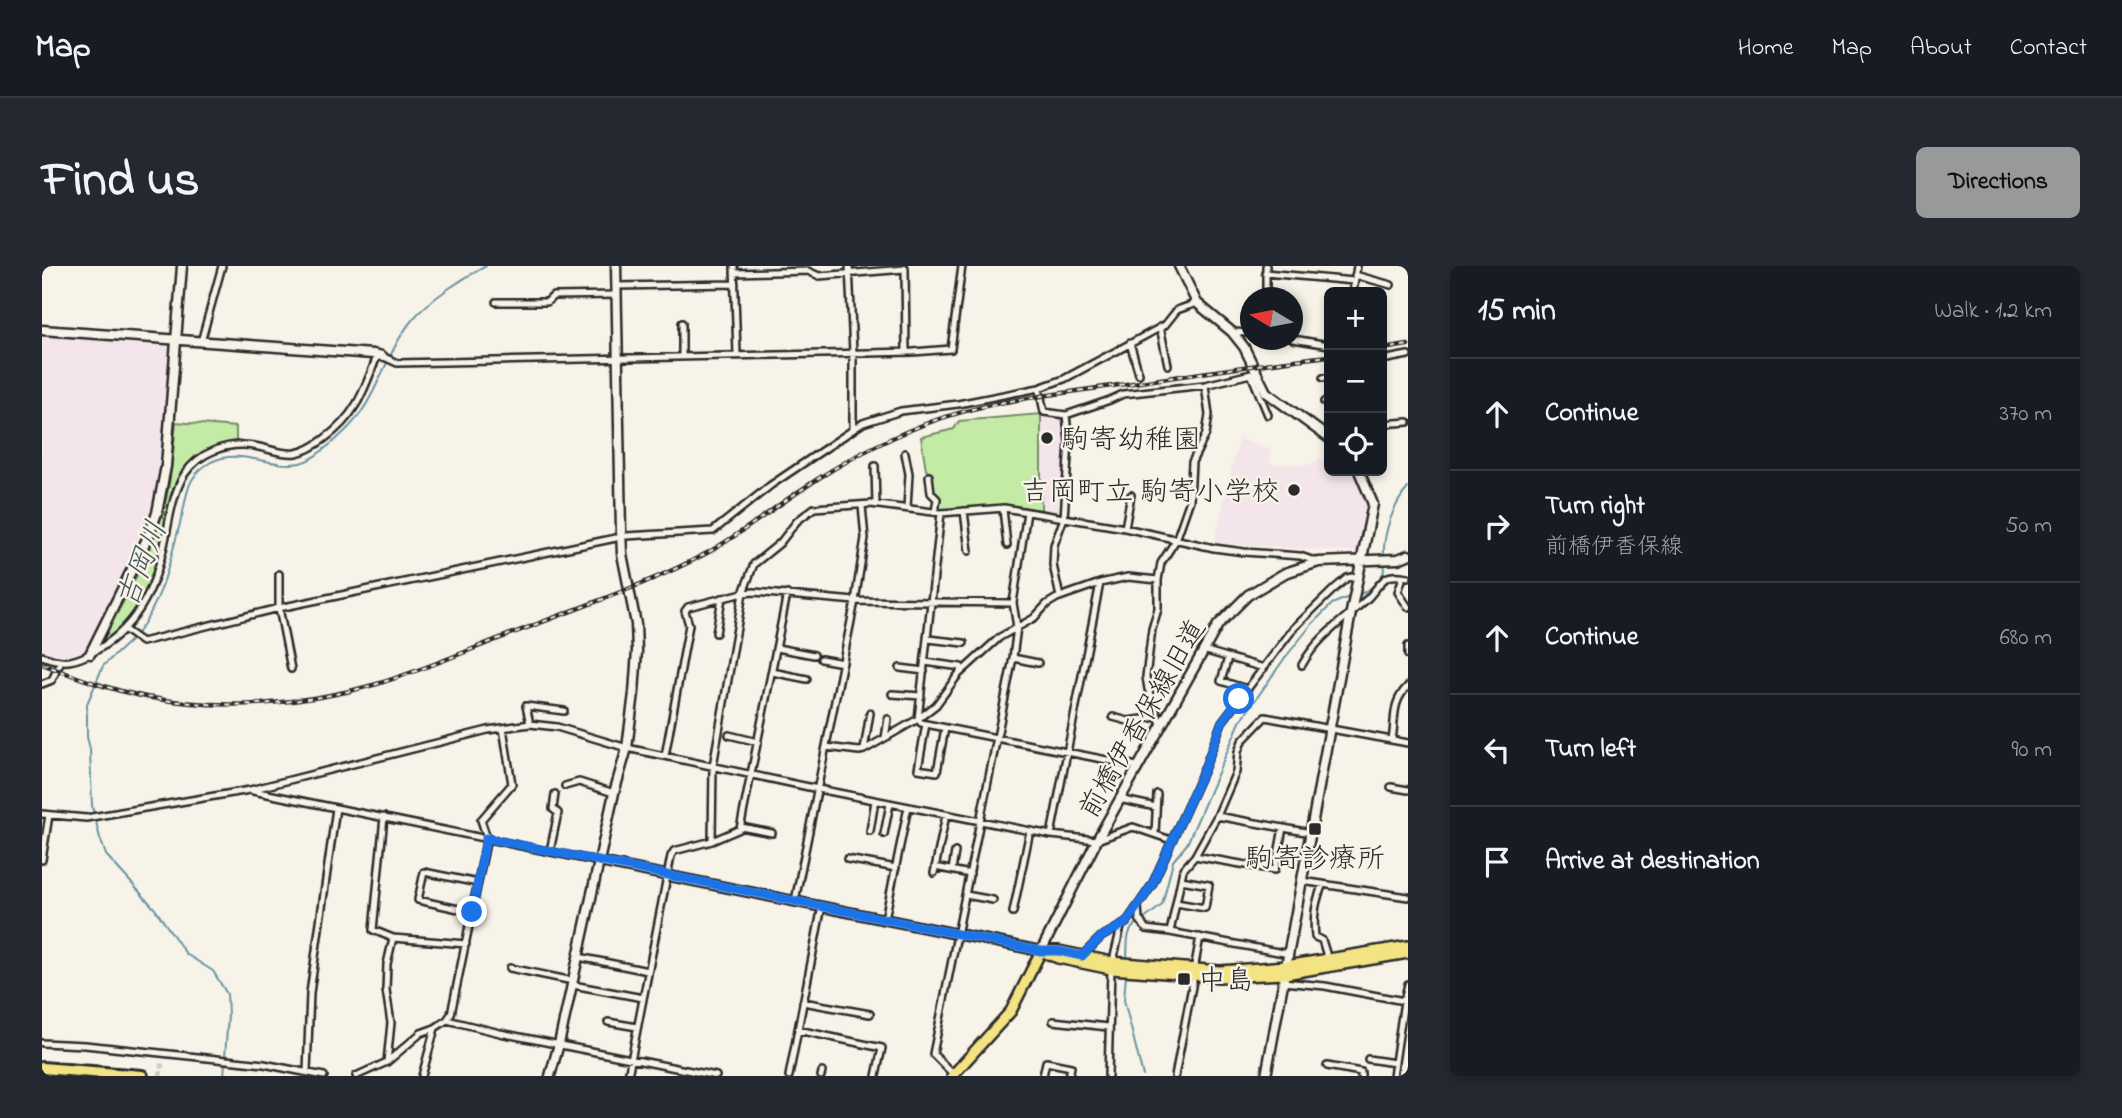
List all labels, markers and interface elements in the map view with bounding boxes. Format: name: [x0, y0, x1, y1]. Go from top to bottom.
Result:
text: Map: [35, 24, 91, 72]
text: Home: [1738, 31, 1794, 66]
text: Map: [1832, 31, 1872, 66]
text: About: [1910, 31, 1972, 66]
text: Contact: [2010, 31, 2087, 66]
text: Find us: [42, 146, 199, 218]
button: Directions: [1916, 147, 2080, 218]
north arrow: [1240, 287, 1303, 350]
map controls: [1324, 287, 1387, 476]
button: +: [1324, 287, 1387, 350]
text: 15 min: [1478, 290, 1556, 334]
text: Walk · 1.2 km: [1934, 295, 2052, 328]
button: −: [1324, 350, 1387, 413]
icon: ahead: [1478, 395, 1516, 433]
text: Continue: [1545, 395, 1638, 433]
text: 370 m: [1999, 398, 2052, 431]
button: locate: [1324, 413, 1387, 476]
place label: 駒寄幼稚園: [1061, 421, 1201, 462]
marker: 駒寄幼稚園: [1039, 430, 1055, 446]
place label: 吉岡町立 駒寄小学校: [1021, 473, 1280, 514]
marker: 吉岡町立 駒寄小学校: [1286, 482, 1302, 498]
text: Turn right: [1545, 488, 1645, 526]
icon: right: [1478, 507, 1516, 545]
text: 50 m: [2005, 510, 2052, 543]
water label: 吉岡川: [107, 515, 180, 615]
text: 前橋伊香保線: [1545, 531, 1683, 564]
street label: 前橋伊香保線旧道: [1070, 612, 1218, 827]
icon: ahead: [1478, 619, 1516, 657]
text: Continue: [1545, 619, 1638, 657]
text: 680 m: [2000, 622, 2052, 655]
route start: [1223, 683, 1254, 714]
icon: left: [1478, 731, 1516, 769]
text: Turn left: [1545, 731, 1636, 769]
text: 90 m: [2012, 734, 2052, 767]
marker: 駒寄診療所: [1307, 821, 1323, 837]
place label: 駒寄診療所: [1245, 840, 1385, 881]
icon: arrive: [1478, 843, 1516, 881]
text: Arrive at destination: [1545, 843, 1760, 881]
route end: [456, 896, 487, 927]
place label: 中島: [1198, 962, 1254, 1003]
marker: 中島: [1176, 971, 1192, 987]

